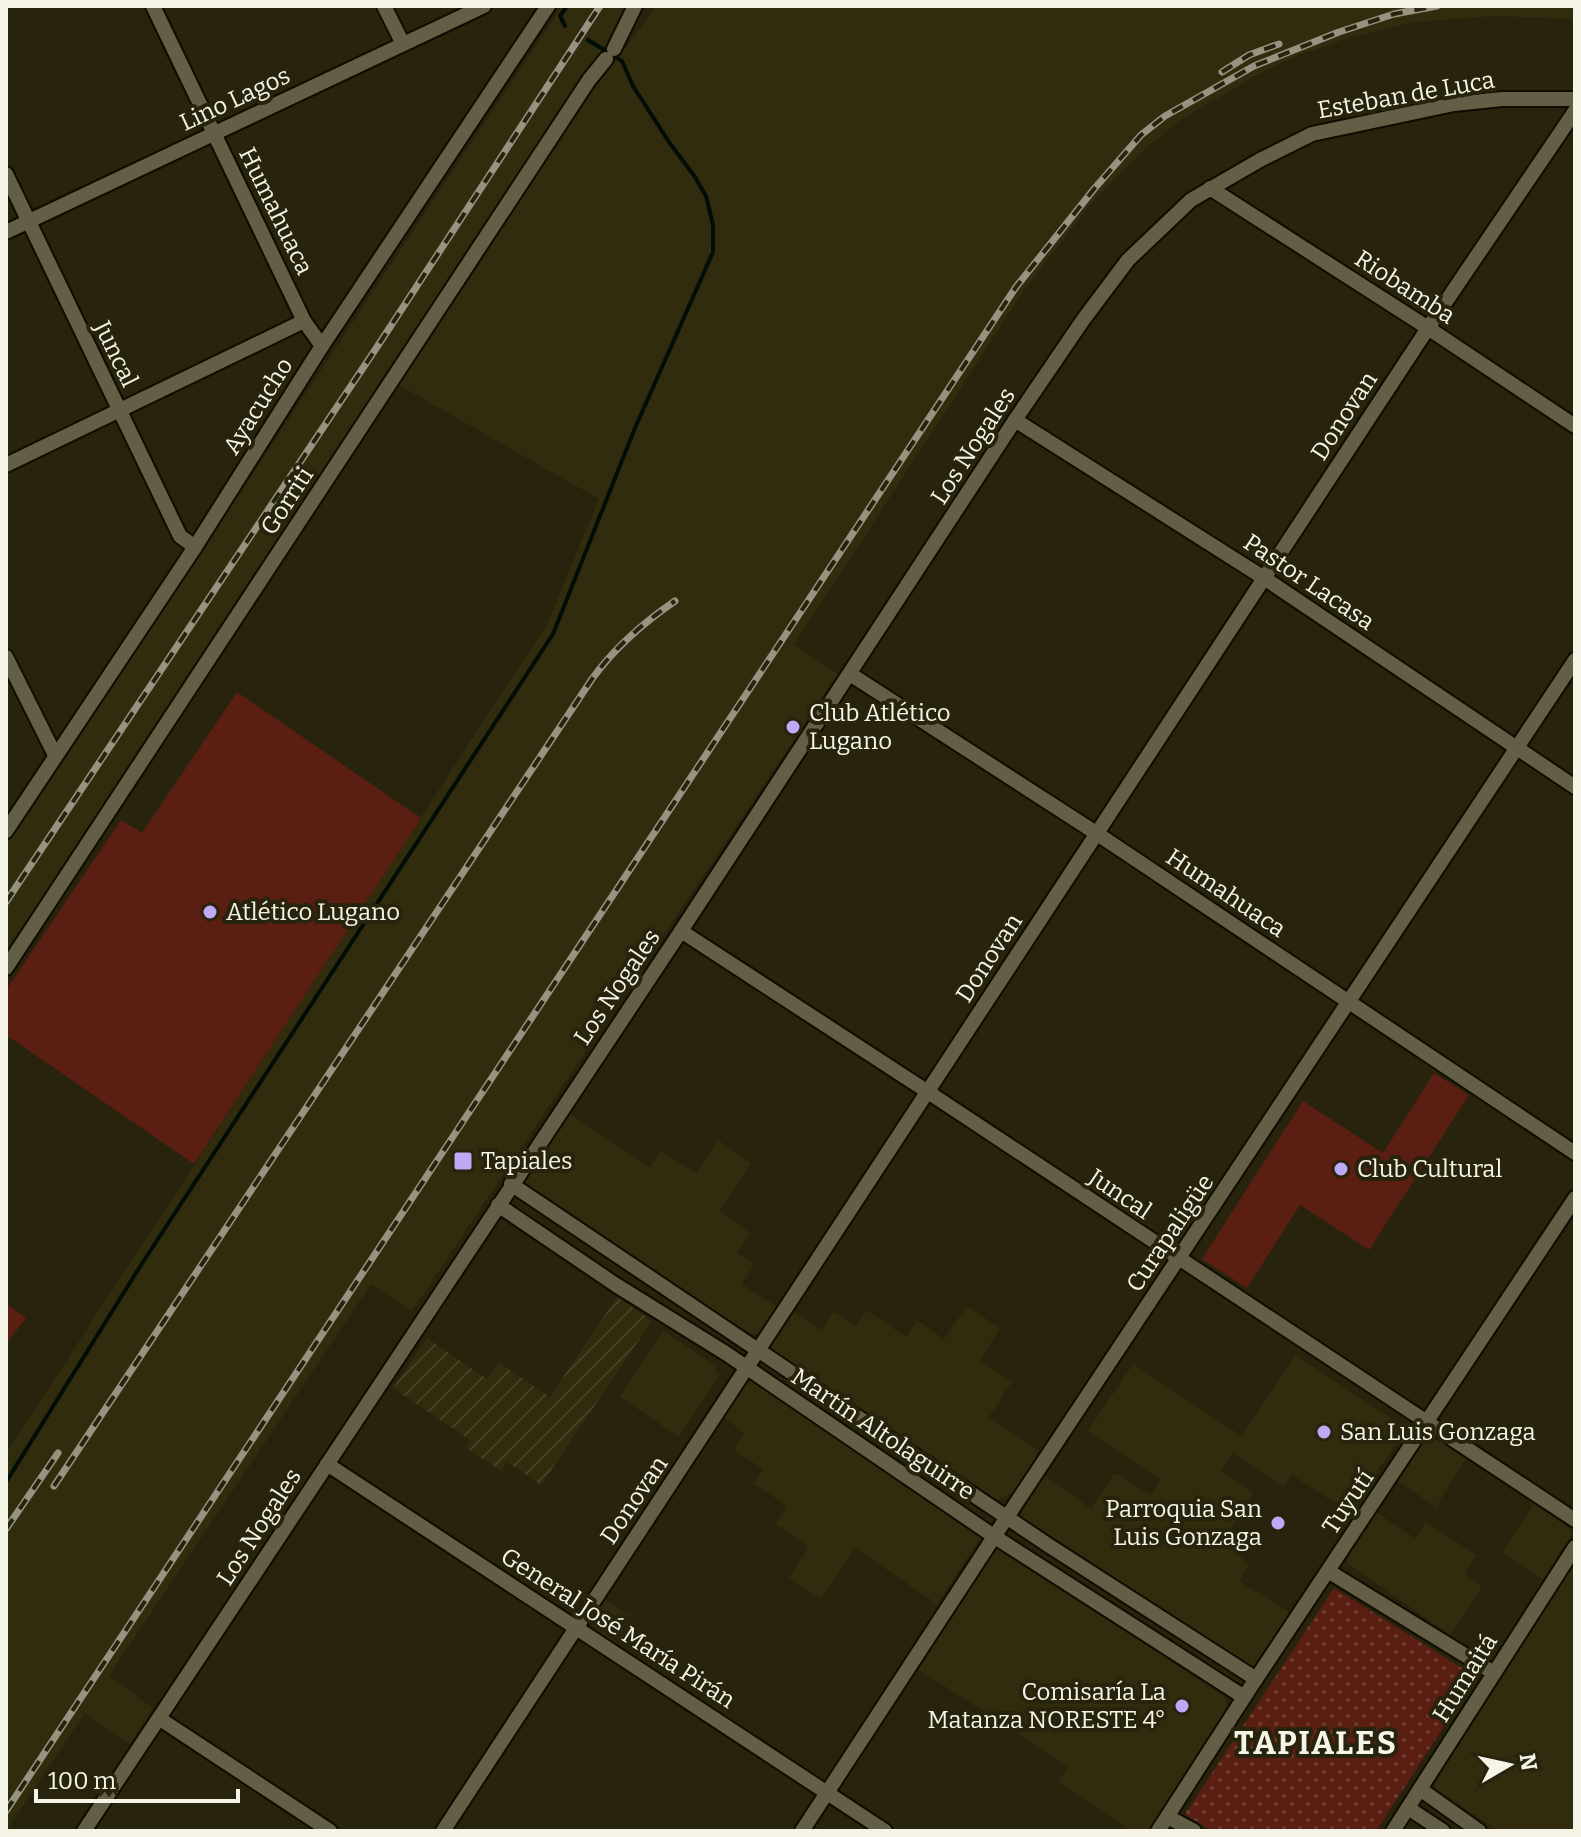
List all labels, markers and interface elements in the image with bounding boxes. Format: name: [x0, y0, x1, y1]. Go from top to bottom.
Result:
street label: Lino Lagos: [175, 61, 295, 137]
street label: Esteban de Luca: [1315, 66, 1497, 124]
street label: Humahuaca: [233, 143, 319, 279]
street label: Riobamba: [1350, 244, 1460, 330]
street label: Juncal: [88, 316, 144, 391]
street label: Ayacucho: [217, 353, 299, 459]
street label: Donovan: [1305, 366, 1383, 466]
street label: Los Nogales: [925, 383, 1021, 509]
street label: Gorriti: [255, 462, 319, 540]
street label: Pastor Lacasa: [1238, 528, 1380, 636]
place label: Club Atlético Lugano: [809, 699, 951, 755]
marker: Club Atlético Lugano: [784, 718, 802, 736]
street label: Humahuaca: [1161, 843, 1291, 943]
place label: Atlético Lugano: [226, 898, 400, 926]
marker: Atlético Lugano: [201, 903, 219, 921]
street label: Donovan: [950, 908, 1028, 1008]
street label: Los Nogales: [568, 924, 666, 1050]
place label: Tapiales: [481, 1147, 573, 1175]
marker: Tapiales: [452, 1150, 474, 1172]
place label: Club Cultural: [1357, 1155, 1502, 1183]
marker: Club Cultural: [1332, 1160, 1350, 1178]
street label: Juncal: [1082, 1162, 1157, 1225]
street label: Curapaligüe: [1120, 1169, 1220, 1297]
street label: Martín Altolaguirre: [786, 1362, 980, 1506]
place label: San Luis Gonzaga: [1340, 1418, 1536, 1446]
marker: San Luis Gonzaga: [1315, 1423, 1333, 1441]
street label: Donovan: [594, 1451, 674, 1549]
street label: Los Nogales: [211, 1464, 307, 1590]
street label: Tuyutí: [1316, 1465, 1380, 1539]
place label: Parroquia San Luis Gonzaga: [1105, 1495, 1262, 1551]
marker: Parroquia San Luis Gonzaga: [1269, 1514, 1287, 1532]
street label: General José María Pirán: [496, 1542, 740, 1714]
street label: Humaitá: [1427, 1629, 1503, 1727]
place label: Comisaría La Matanza NORESTE 4°: [928, 1678, 1166, 1734]
marker: Comisaría La Matanza NORESTE 4°: [1173, 1697, 1191, 1715]
district label: TAPIALES: [1234, 1724, 1398, 1762]
north arrow: [1469, 1725, 1549, 1805]
text: N: [1514, 1751, 1543, 1772]
scale bar: [36, 1753, 238, 1803]
text: 100 m: [48, 1767, 116, 1795]

